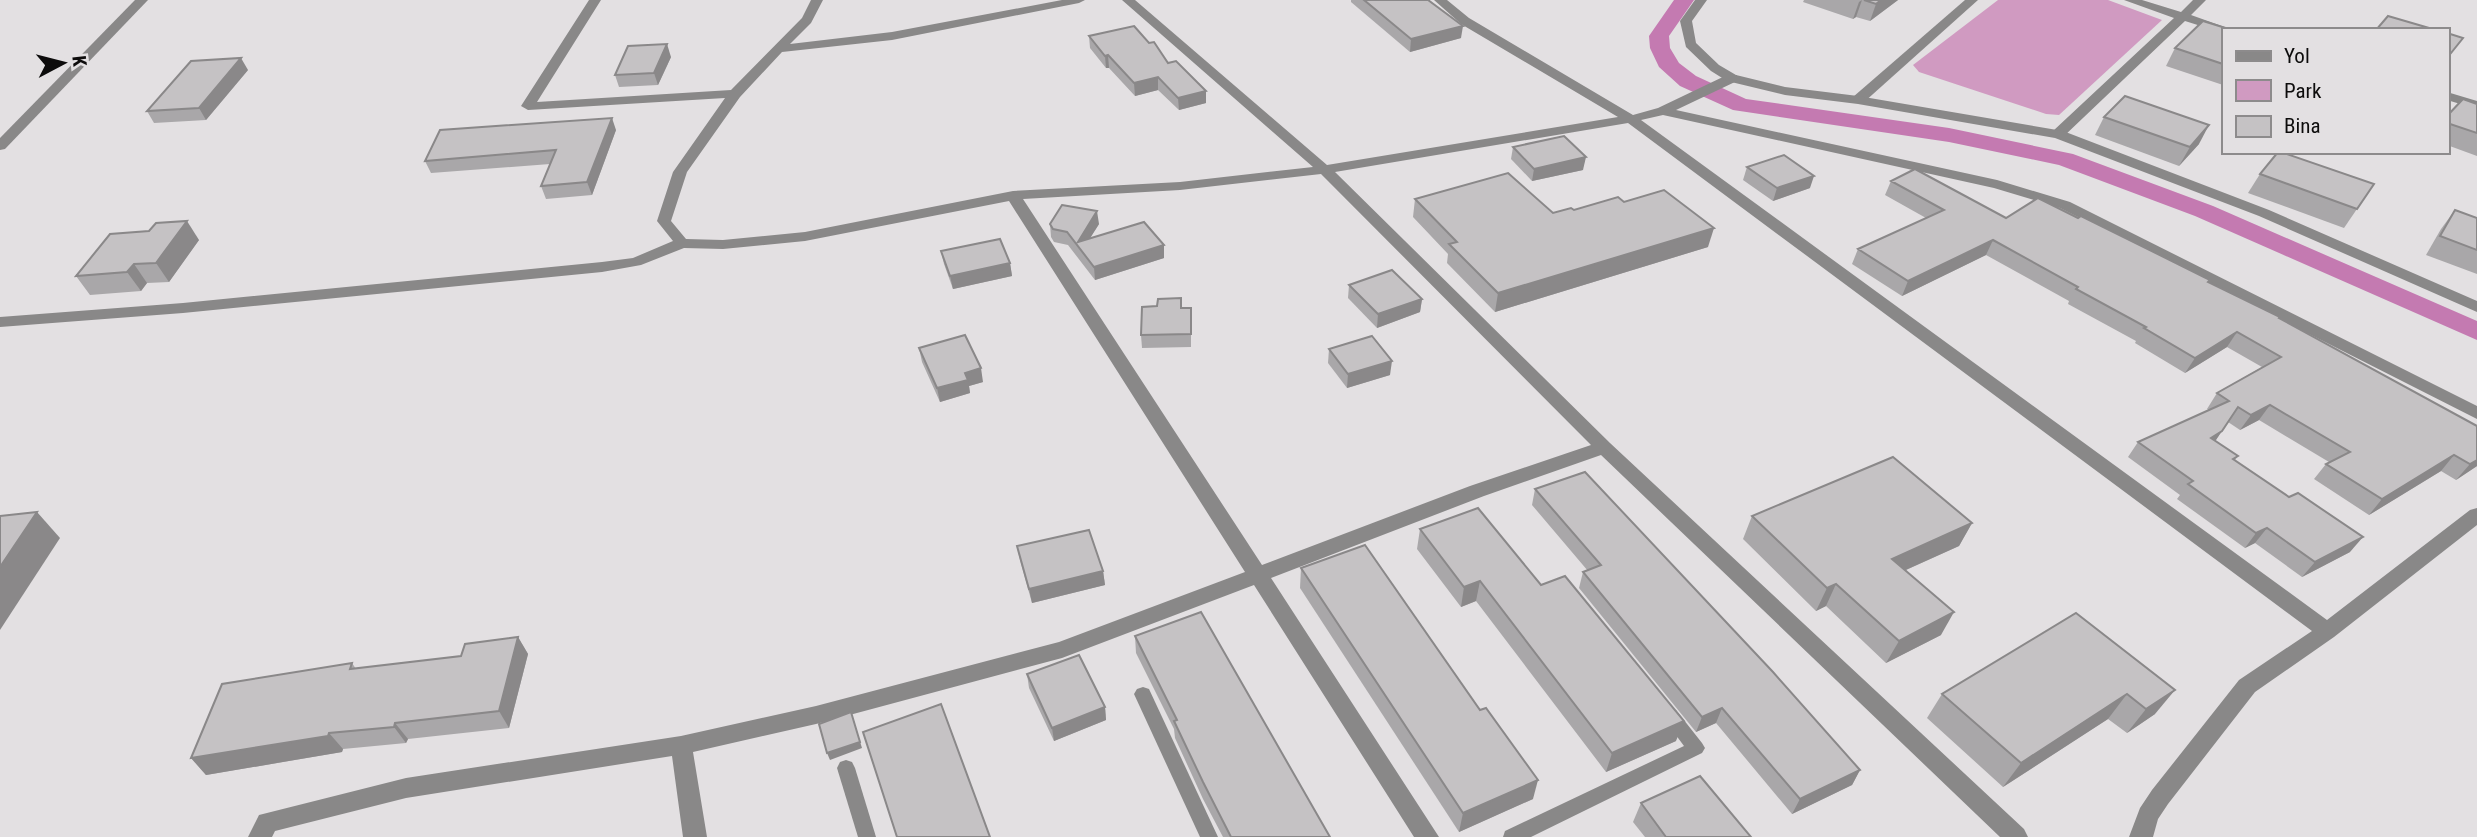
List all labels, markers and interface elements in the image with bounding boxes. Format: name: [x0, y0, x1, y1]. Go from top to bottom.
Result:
north arrow: [28, 28, 98, 98]
legend: [2222, 28, 2449, 154]
text: Yol: [2284, 44, 2310, 68]
text: K: [67, 54, 91, 68]
text: Park: [2284, 79, 2322, 103]
text: Bina: [2284, 114, 2321, 138]

